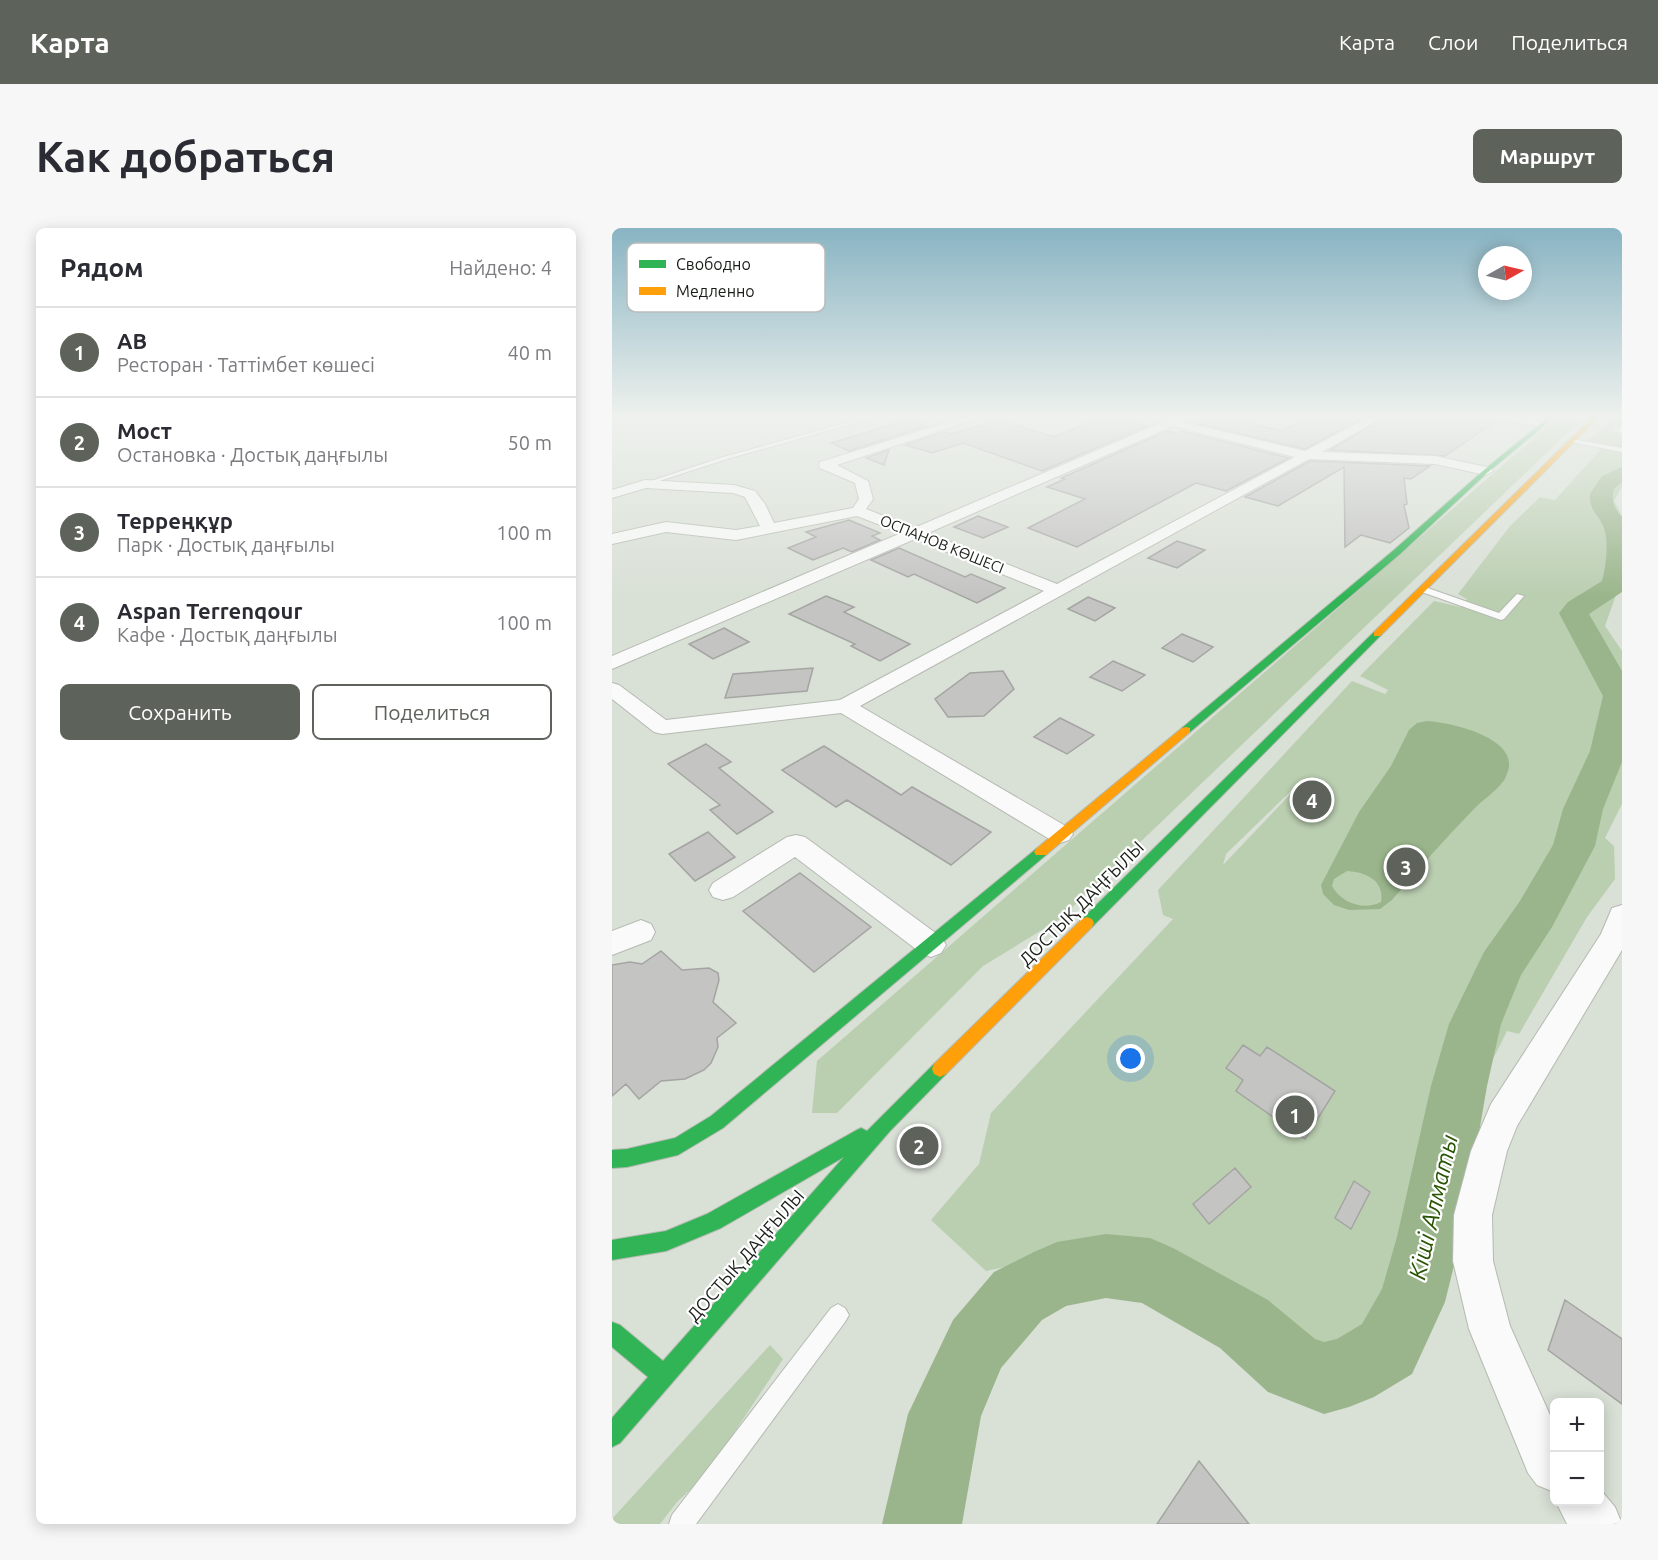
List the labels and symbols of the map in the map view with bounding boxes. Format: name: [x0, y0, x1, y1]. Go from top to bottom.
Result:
legend: [627, 243, 825, 312]
north arrow: [1478, 246, 1532, 300]
text: Свободно: [676, 255, 751, 273]
text: Медленно: [676, 282, 755, 300]
street label: ОСПАНОВ КӨШЕСІ: [878, 511, 1006, 577]
pin: 4: [1292, 778, 1332, 822]
street label: ДОСТЫҚ ДАҢҒЫЛЫ: [1015, 837, 1147, 969]
pin: 3: [1386, 844, 1426, 890]
your location: [1116, 1044, 1145, 1073]
pin: 1: [1276, 1092, 1314, 1138]
pin: 2: [900, 1124, 938, 1168]
water label: Кіші Алматы: [1403, 1132, 1463, 1282]
street label: ДОСТЫҚ ДАҢҒЫЛЫ: [682, 1185, 808, 1325]

